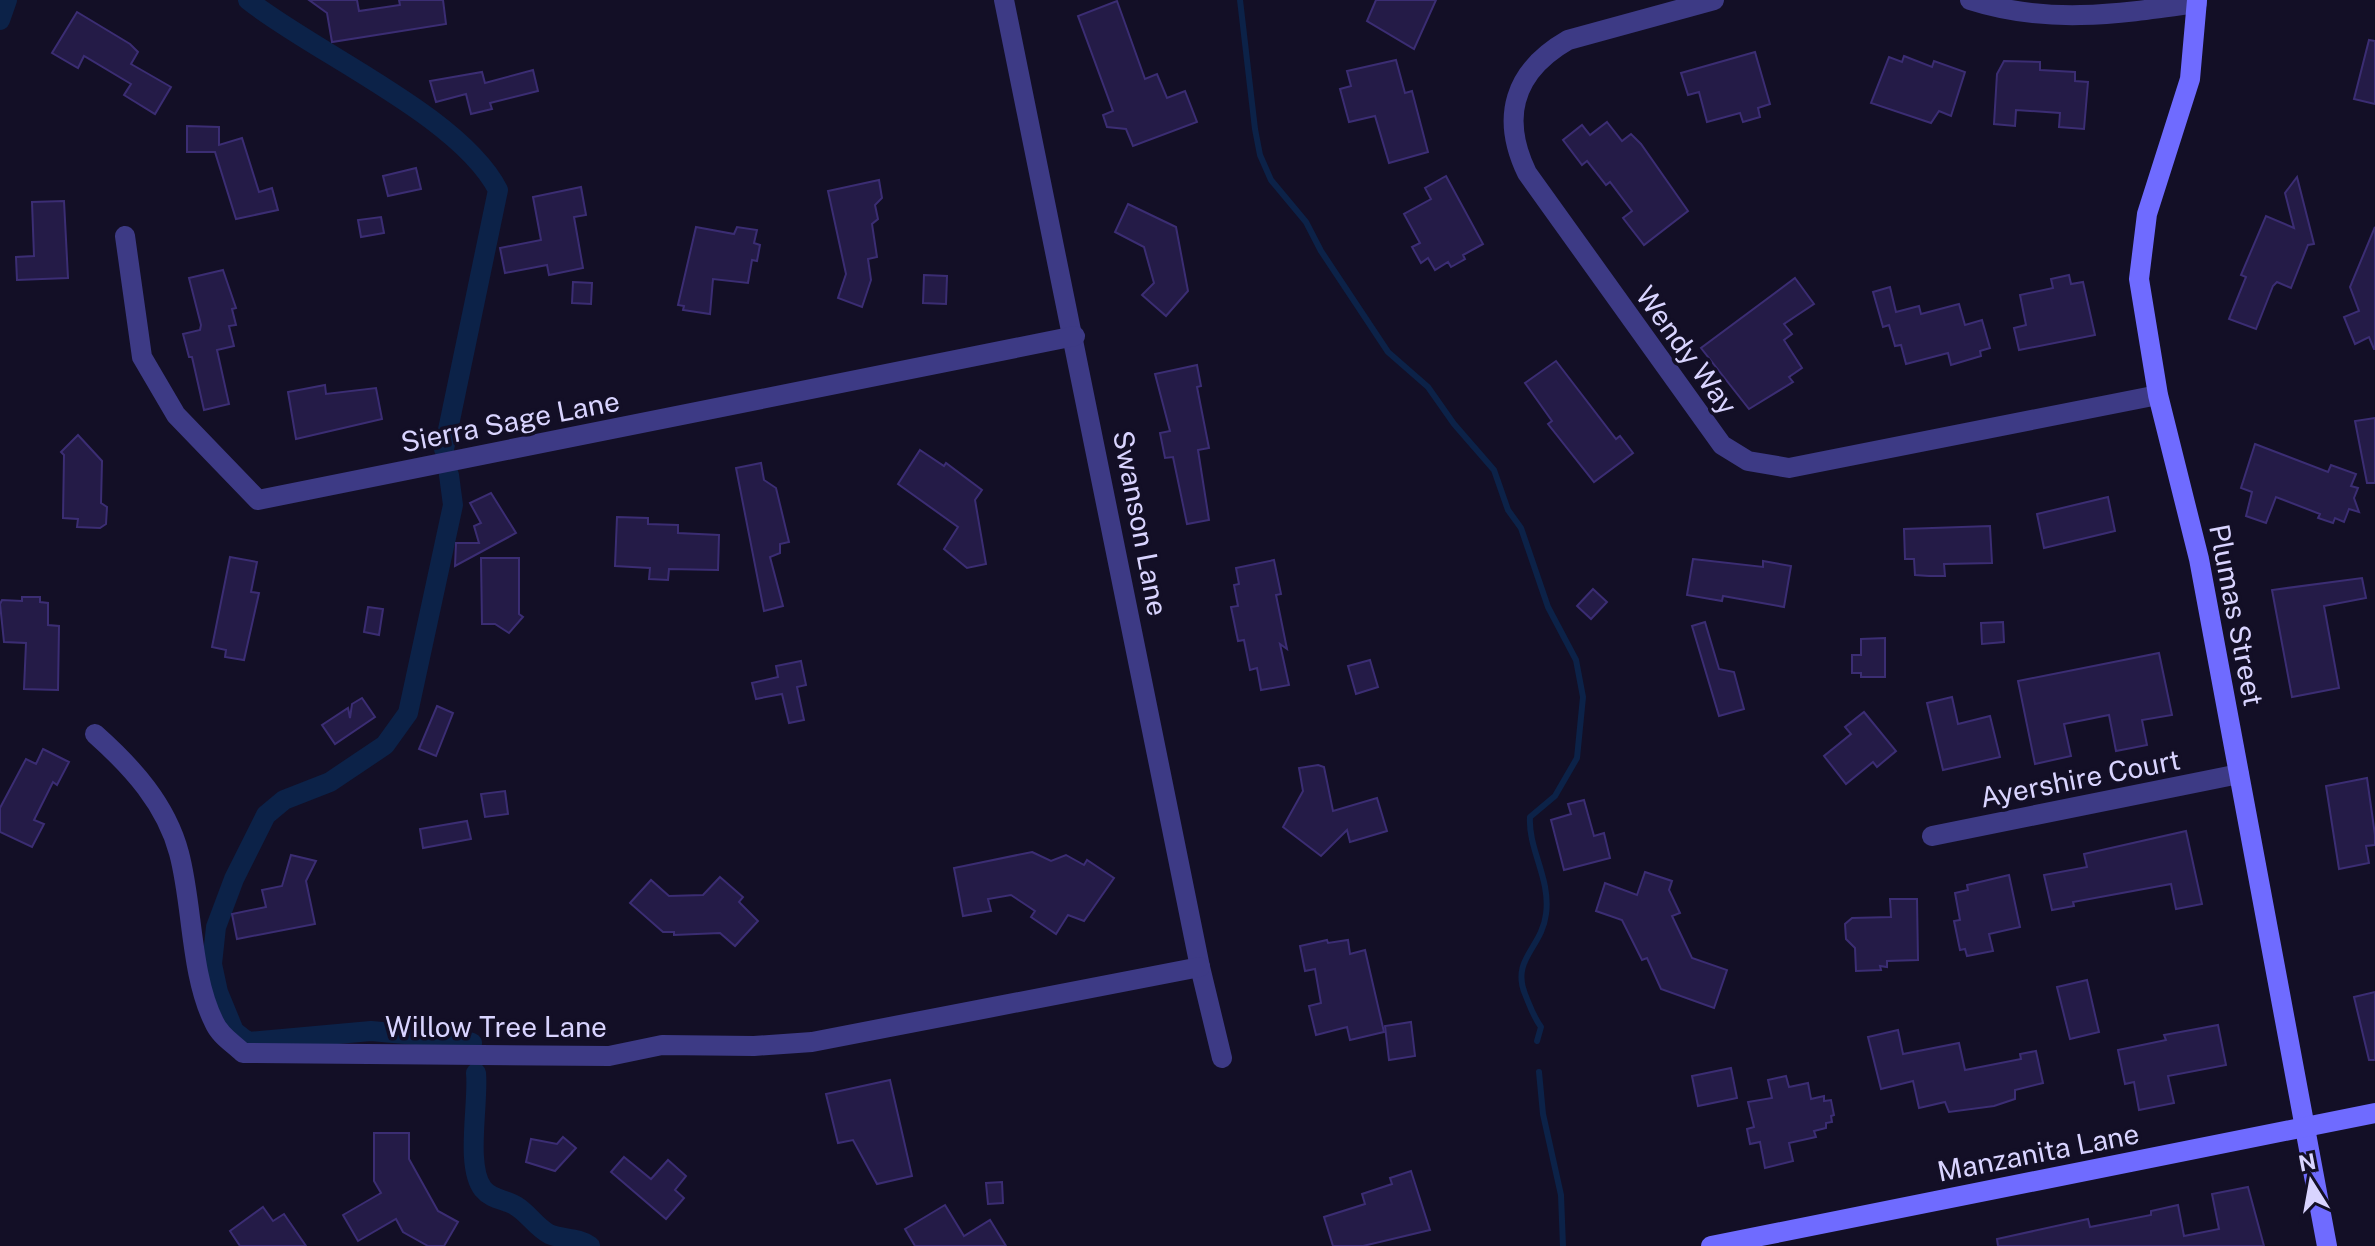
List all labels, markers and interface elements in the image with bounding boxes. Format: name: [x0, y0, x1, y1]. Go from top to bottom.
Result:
street label: Wendy Way: [1629, 279, 1745, 421]
street label: Sierra Sage Lane: [398, 384, 622, 458]
street label: Swanson Lane: [1107, 428, 1175, 618]
street label: Plumas Street: [2203, 521, 2271, 709]
street label: Ayershire Court: [1977, 742, 2183, 814]
street label: Willow Tree Lane: [385, 1010, 607, 1043]
street label: Manzanita Lane: [1934, 1116, 2142, 1188]
north arrow: [2271, 1142, 2351, 1222]
text: N: [2296, 1148, 2318, 1177]

